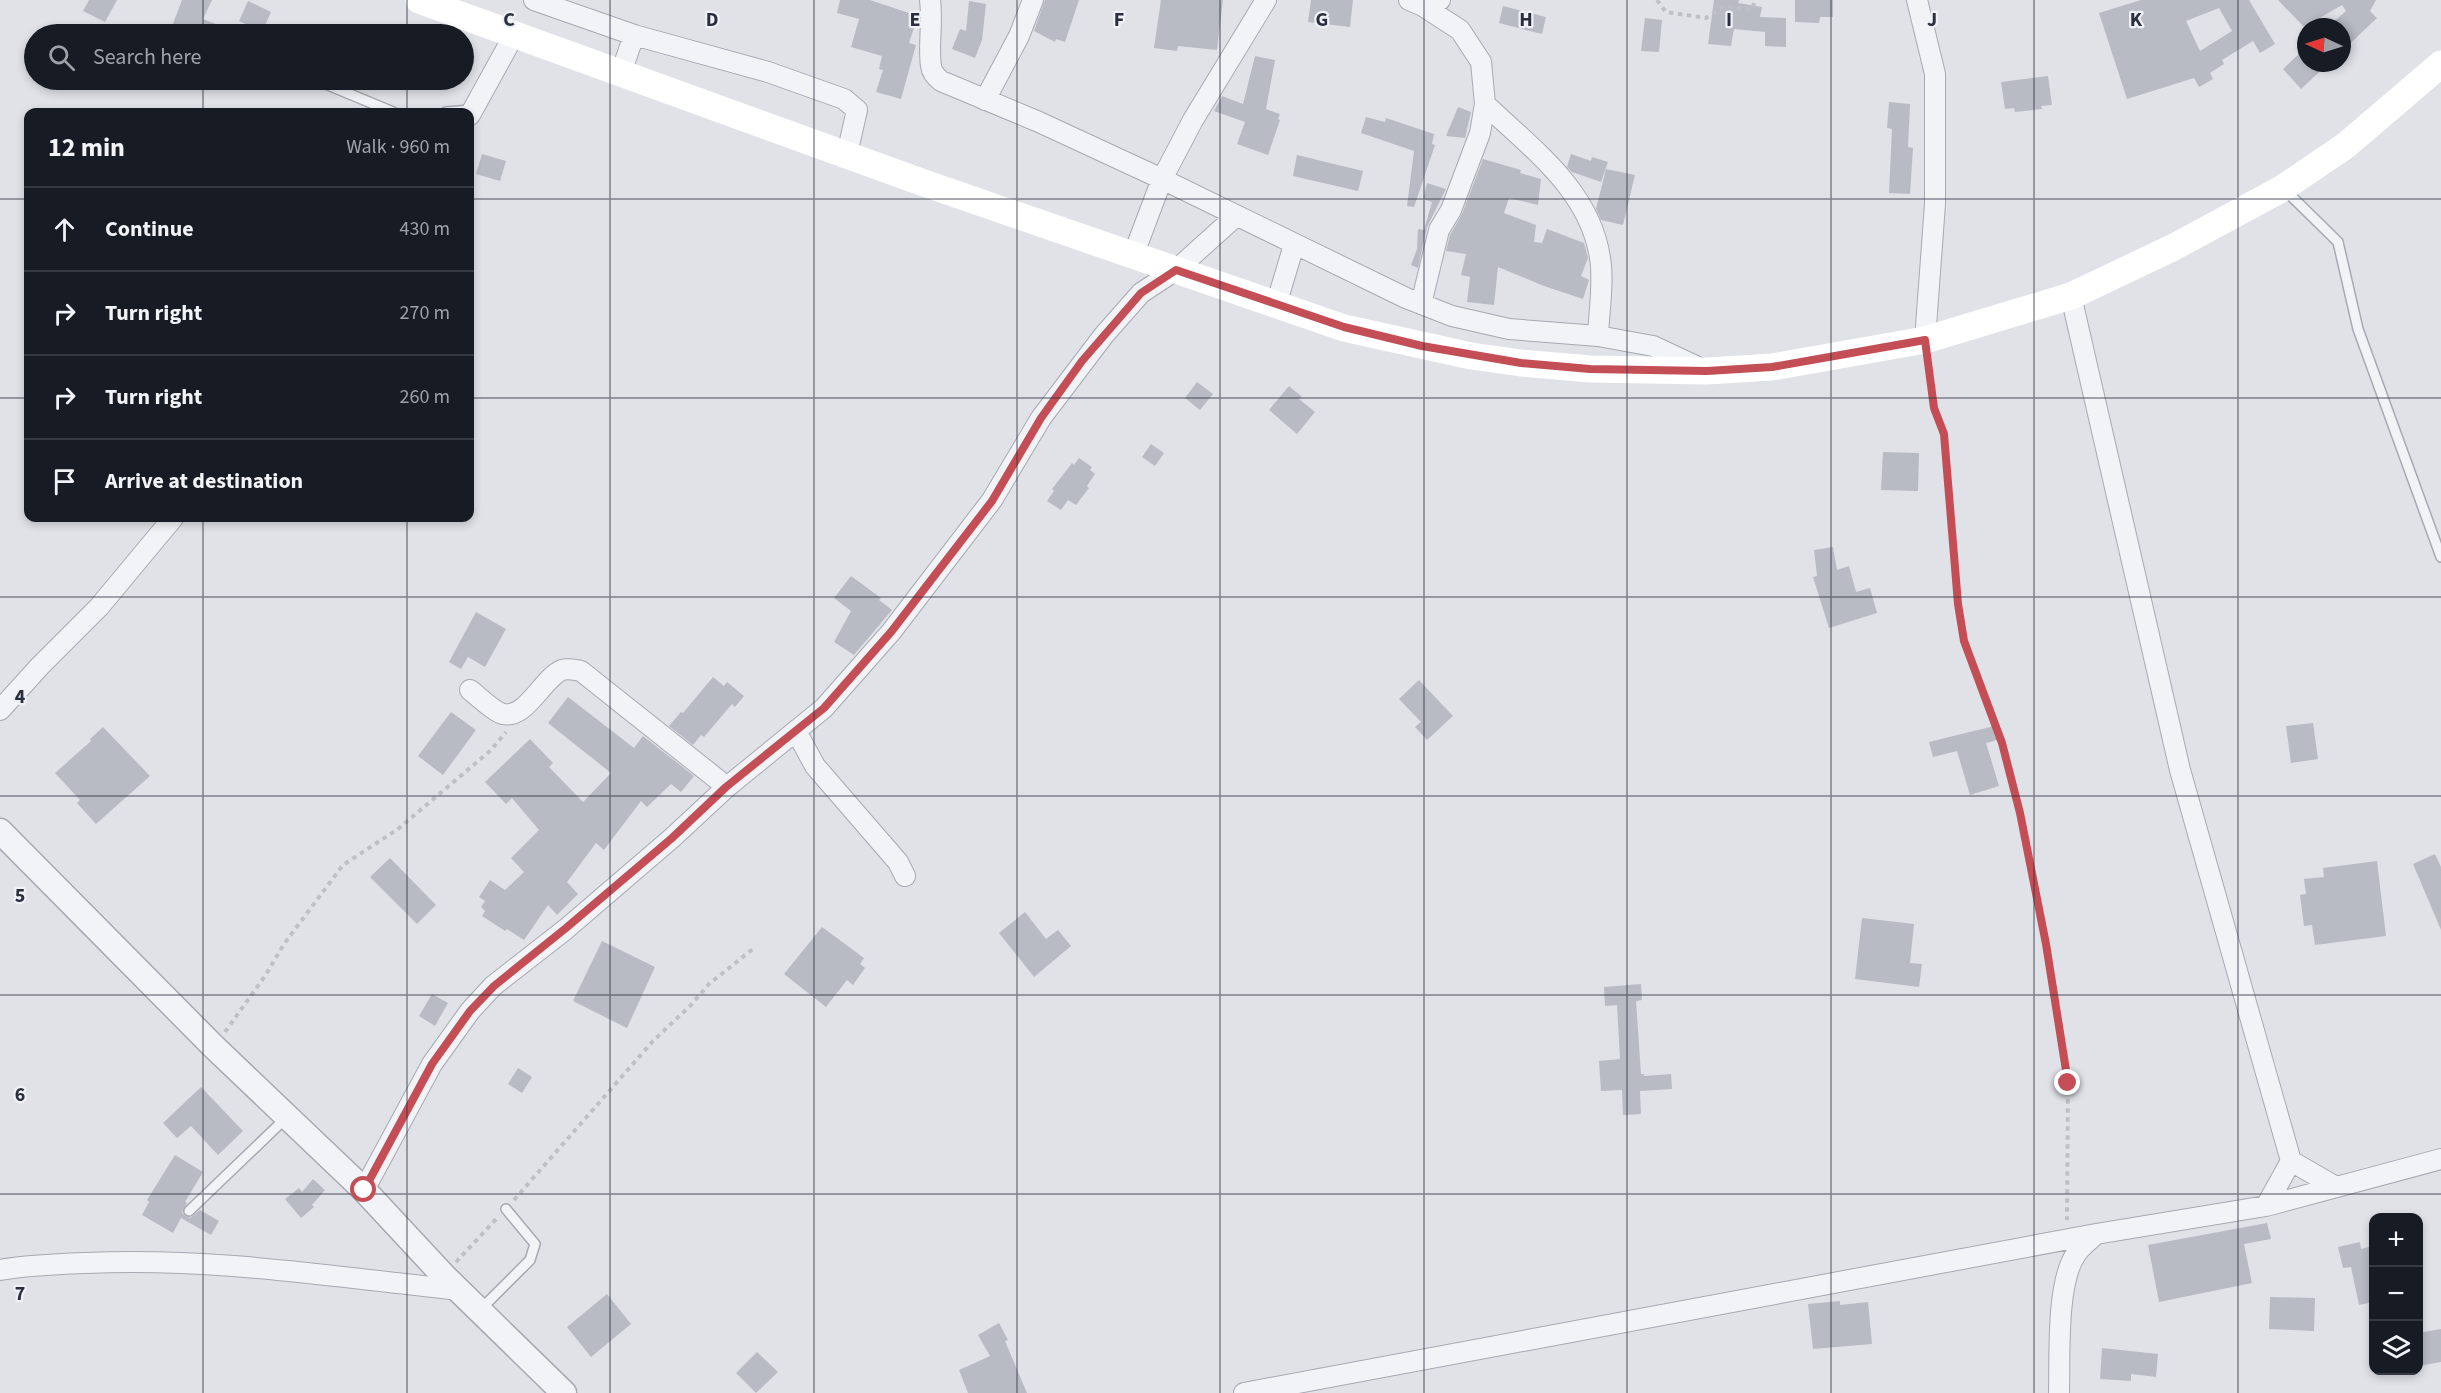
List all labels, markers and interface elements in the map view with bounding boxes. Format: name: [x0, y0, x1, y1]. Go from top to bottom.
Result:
text: C: [503, 6, 515, 34]
text: D: [706, 6, 718, 34]
text: E: [910, 6, 920, 34]
text: F: [1114, 6, 1124, 34]
text: G: [1316, 6, 1328, 34]
text: H: [1519, 6, 1533, 34]
text: I: [1726, 6, 1732, 34]
text: J: [1927, 6, 1937, 34]
text: K: [2130, 6, 2143, 34]
north arrow: [2297, 18, 2351, 72]
search box: [24, 24, 474, 90]
icon: search: [45, 41, 78, 74]
text: Search here: [93, 41, 201, 73]
text: 12 min: [48, 129, 125, 166]
text: Walk · 960 m: [346, 133, 450, 161]
icon: ahead: [48, 213, 81, 246]
text: Continue: [105, 213, 194, 245]
text: 430 m: [400, 215, 450, 243]
icon: right: [48, 297, 81, 330]
text: Turn right: [105, 297, 202, 329]
text: 270 m: [400, 299, 450, 327]
icon: right: [48, 381, 81, 414]
text: Turn right: [105, 381, 202, 413]
text: 260 m: [400, 383, 450, 411]
icon: arrive: [48, 465, 81, 498]
text: Arrive at destination: [105, 465, 303, 497]
text: 4: [15, 683, 26, 711]
text: 5: [15, 882, 25, 910]
route end: [2054, 1069, 2080, 1095]
text: 6: [15, 1081, 25, 1109]
route start: [350, 1176, 376, 1202]
map controls: [2369, 1213, 2423, 1375]
button: +: [2369, 1213, 2423, 1267]
button: −: [2369, 1267, 2423, 1321]
text: 7: [15, 1280, 25, 1308]
button: layers: [2369, 1321, 2423, 1375]

